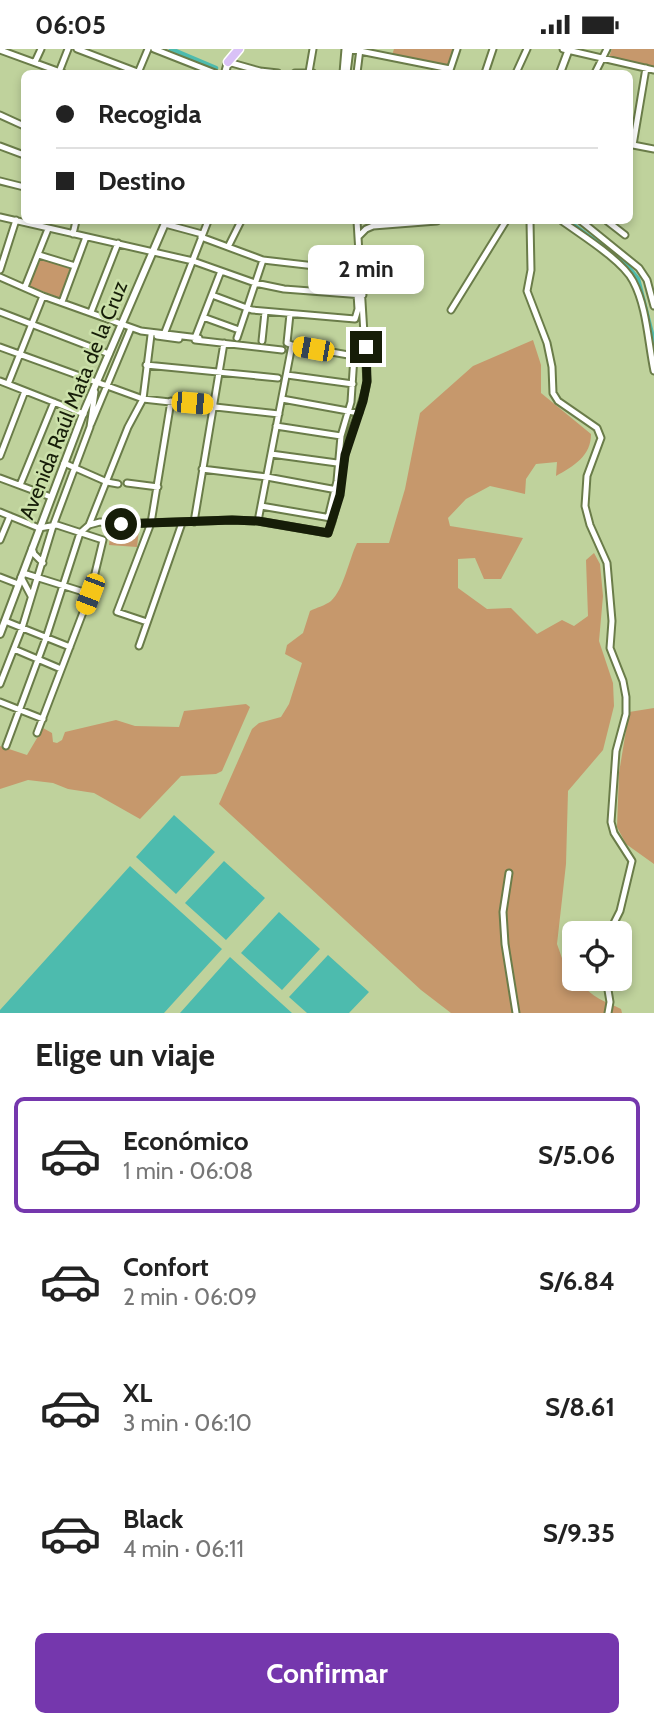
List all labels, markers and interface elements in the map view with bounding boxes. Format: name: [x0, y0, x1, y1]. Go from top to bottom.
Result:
text: 06:05: [35, 9, 106, 41]
text: Recogida: [98, 98, 201, 130]
text: Destino: [98, 165, 185, 197]
callout: 2 min: [308, 245, 424, 295]
text: 2 min: [338, 255, 394, 283]
street label: Avenida Raúl Mata de la Cruz: [14, 277, 132, 523]
route end: [350, 331, 382, 363]
car: [291, 335, 336, 363]
car: [171, 391, 214, 415]
route start: [105, 508, 137, 540]
car: [73, 571, 108, 617]
map controls: [562, 921, 632, 991]
button: locate: [562, 921, 632, 991]
text: Elige un viaje: [35, 1035, 215, 1074]
icon: car: [39, 1124, 102, 1187]
text: Económico: [123, 1125, 249, 1157]
text: S/5.06: [538, 1139, 615, 1171]
text: 1 min · 06:08: [123, 1157, 253, 1185]
icon: car: [39, 1250, 102, 1313]
text: Confort: [123, 1251, 209, 1283]
text: S/6.84: [539, 1265, 615, 1297]
text: 2 min · 06:09: [123, 1283, 257, 1311]
icon: car: [39, 1376, 102, 1439]
text: XL: [123, 1377, 152, 1409]
text: S/8.61: [545, 1391, 615, 1423]
text: 3 min · 06:10: [123, 1409, 252, 1437]
icon: car: [39, 1502, 102, 1565]
text: Black: [123, 1503, 183, 1535]
text: S/9.35: [543, 1517, 615, 1549]
text: 4 min · 06:11: [123, 1535, 244, 1563]
button: Confirmar: [35, 1633, 619, 1713]

